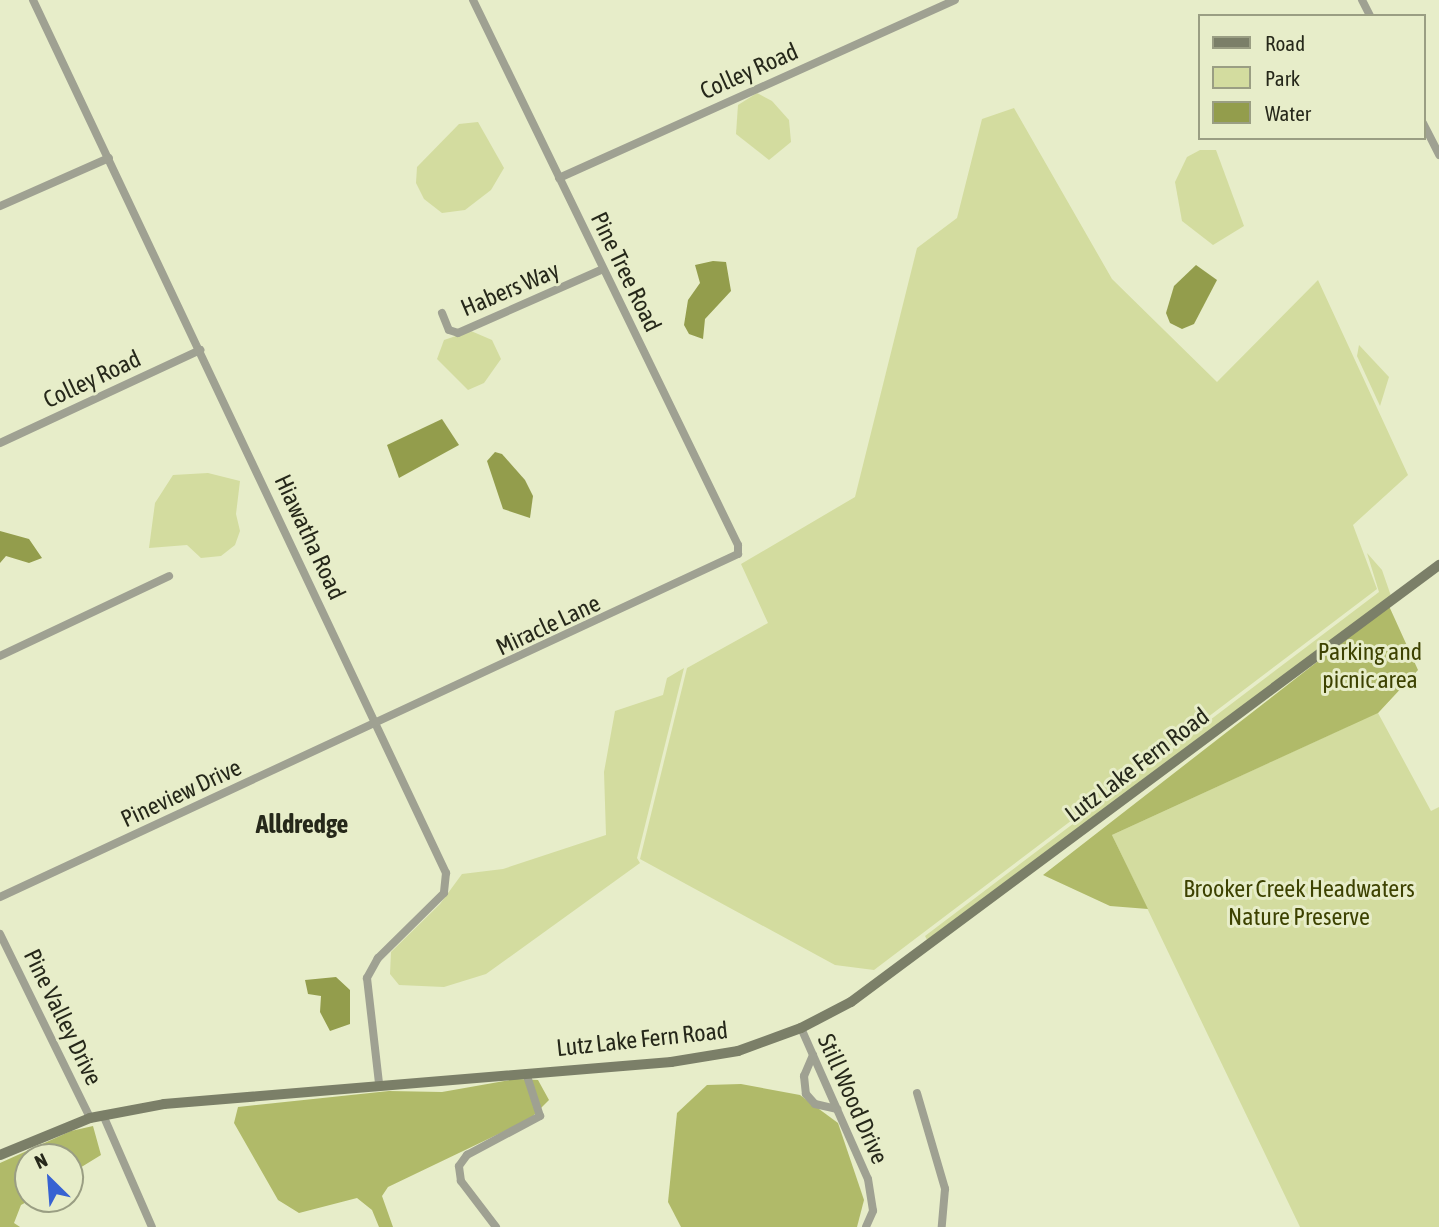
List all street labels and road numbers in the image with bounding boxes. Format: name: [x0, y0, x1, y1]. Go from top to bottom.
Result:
street label: Colley Road: [696, 37, 802, 105]
street label: Pine Tree Road: [585, 207, 667, 337]
street label: Habers Way: [457, 255, 563, 323]
street label: Colley Road: [39, 344, 145, 414]
street label: Hiawatha Road: [268, 470, 352, 604]
street label: Miracle Lane: [491, 588, 605, 662]
street label: Lutz Lake Fern Road: [1060, 702, 1214, 828]
street label: Pineview Drive: [116, 753, 246, 833]
street label: Pine Valley Drive: [18, 944, 108, 1090]
street label: Lutz Lake Fern Road: [555, 1016, 729, 1062]
street label: Still Wood Drive: [812, 1030, 894, 1168]

